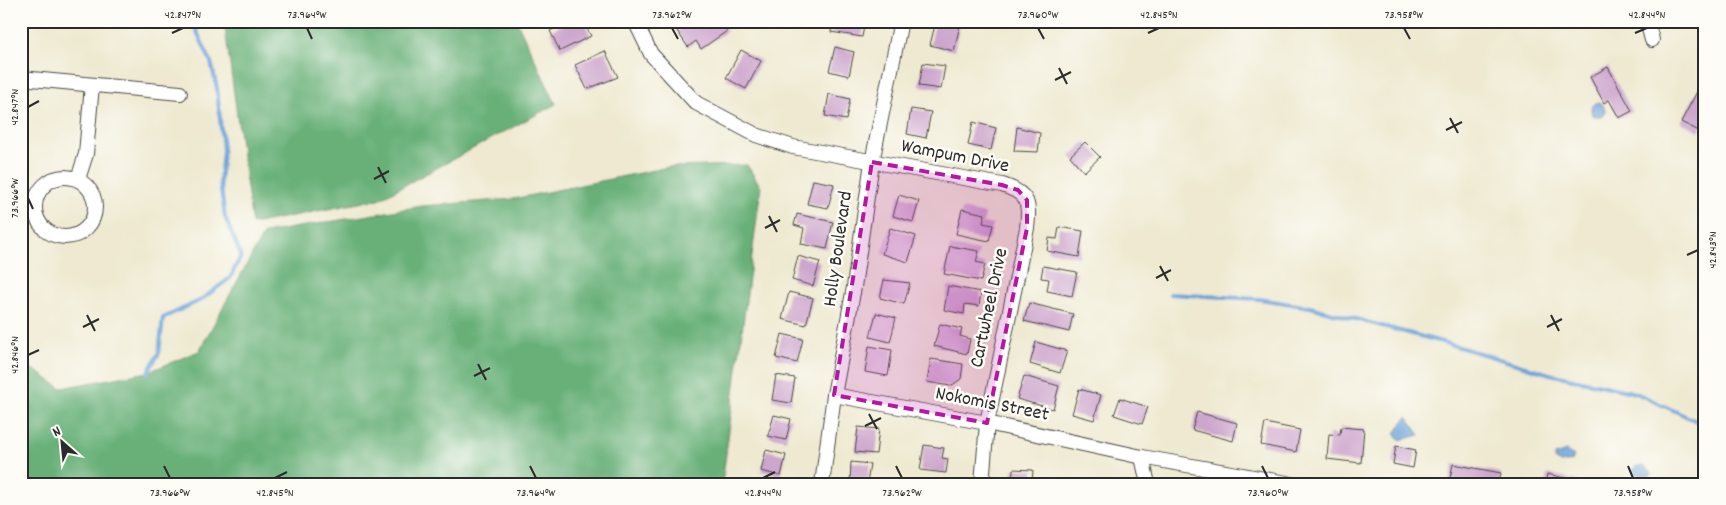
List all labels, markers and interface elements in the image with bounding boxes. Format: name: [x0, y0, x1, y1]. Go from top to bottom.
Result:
text: 42.847°N: [165, 7, 201, 24]
text: 73.964°W: [287, 7, 327, 24]
text: 73.962°W: [652, 7, 692, 24]
text: 73.960°W: [1018, 7, 1058, 24]
text: 42.845°N: [1140, 7, 1178, 24]
text: 73.958°W: [1385, 7, 1423, 24]
text: 42.844°N: [1629, 7, 1665, 24]
text: 42.847°N: [7, 89, 24, 125]
street label: Wampum Drive: [899, 133, 1012, 181]
text: 73.966°W: [7, 178, 24, 218]
street label: Holly Boulevard: [817, 189, 861, 309]
text: 42.843°N: [1705, 231, 1722, 269]
street label: Cartwheel Drive: [964, 245, 1016, 370]
text: 42.846°N: [7, 336, 24, 374]
street label: Nokomis Street: [933, 380, 1051, 430]
north arrow: [38, 418, 88, 468]
text: N: [49, 422, 65, 443]
text: 73.966°W: [150, 485, 190, 502]
text: 42.845°N: [256, 485, 294, 502]
text: 73.964°W: [516, 485, 556, 502]
text: 42.844°N: [745, 485, 781, 502]
text: 73.962°W: [882, 485, 922, 502]
text: 73.960°W: [1248, 485, 1288, 502]
text: 73.958°W: [1614, 485, 1652, 502]

